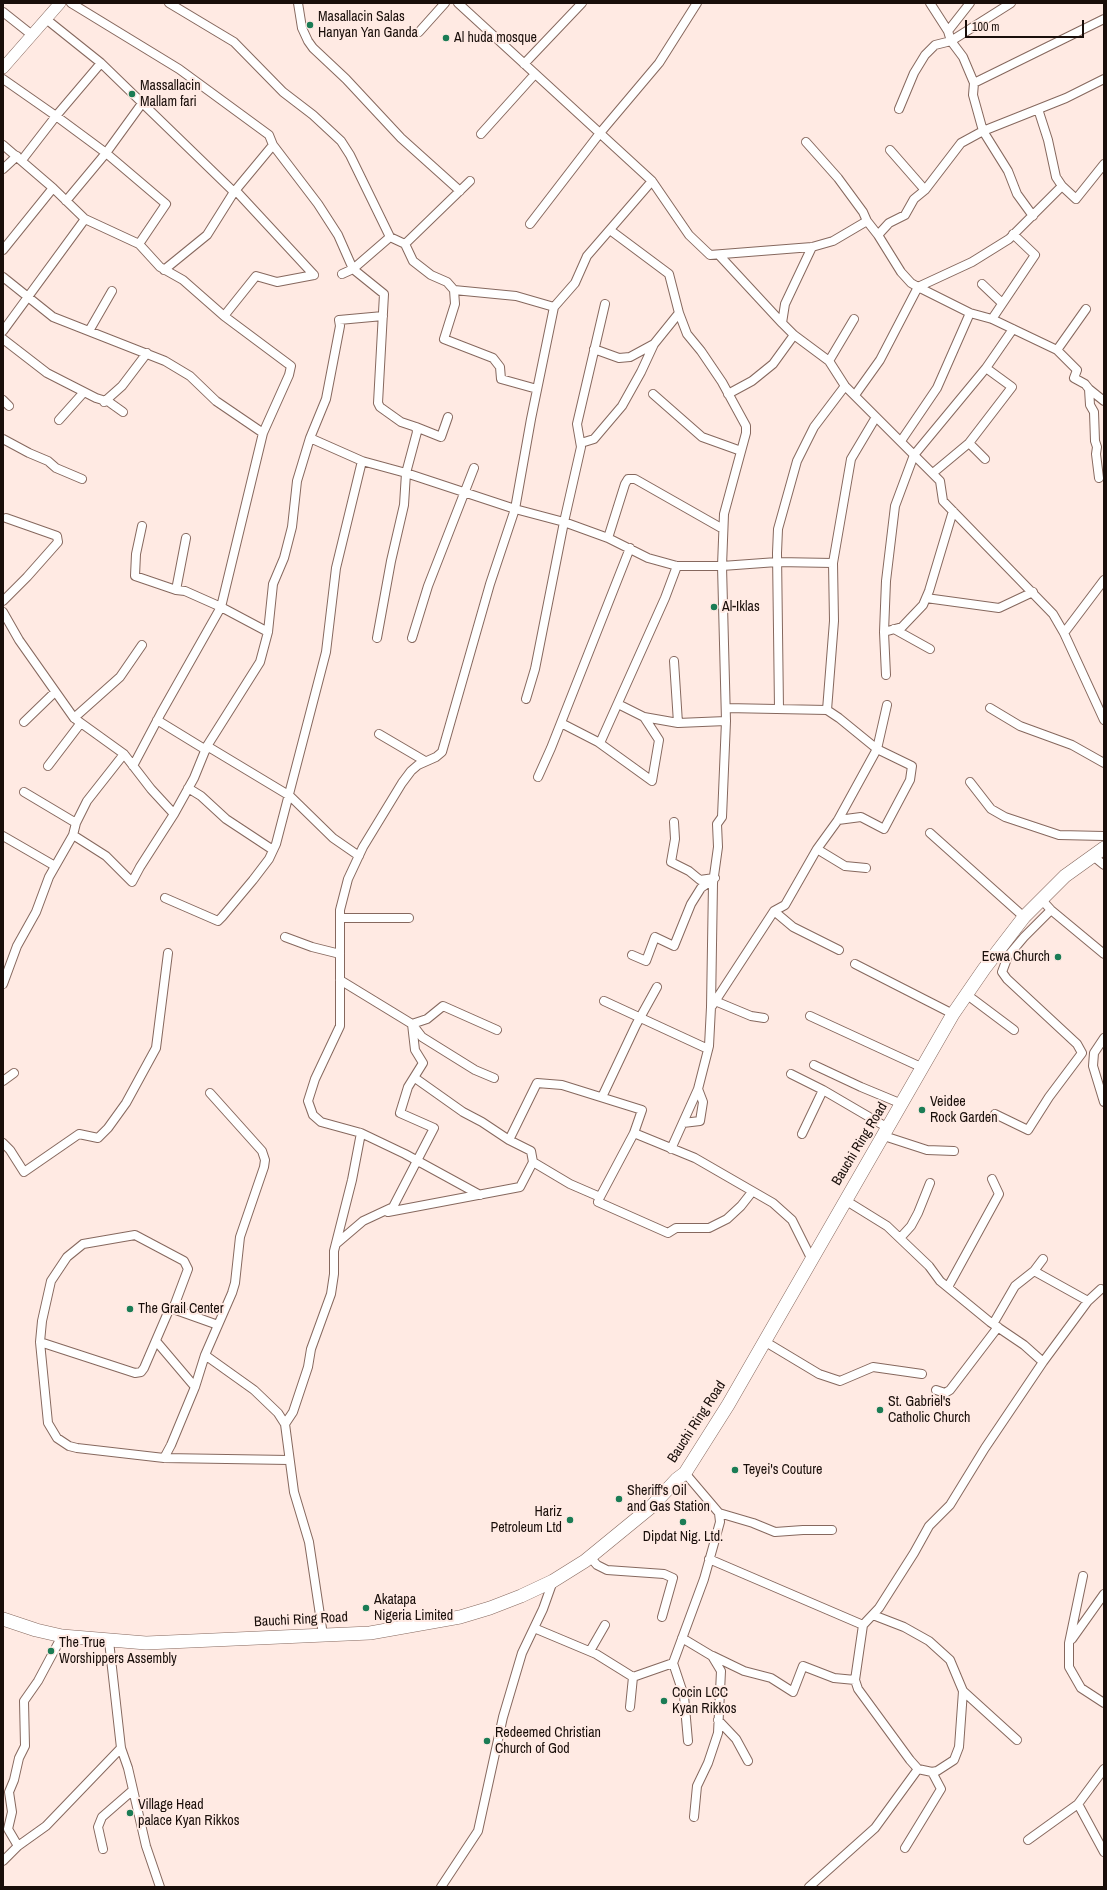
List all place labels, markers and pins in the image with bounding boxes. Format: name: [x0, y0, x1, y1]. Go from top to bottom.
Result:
place label: Masallacin Salas Hanyan Yan Ganda: [318, 9, 418, 42]
marker: Masallacin Salas Hanyan Yan Ganda: [305, 20, 315, 30]
place label: Al huda mosque: [454, 30, 537, 46]
marker: Al huda mosque: [441, 33, 451, 43]
place label: Massallacin Mallam fari: [140, 78, 201, 110]
marker: Massallacin Mallam fari: [127, 89, 137, 99]
place label: Al-Iklas: [722, 599, 760, 615]
marker: Al-Iklas: [709, 602, 719, 612]
place label: Ecwa Church: [982, 949, 1050, 965]
marker: Ecwa Church: [1053, 952, 1063, 962]
place label: Veidee Rock Garden: [930, 1094, 998, 1126]
marker: Veidee Rock Garden: [917, 1105, 927, 1115]
place label: The Grail Center: [138, 1301, 223, 1317]
marker: The Grail Center: [125, 1304, 135, 1314]
place label: St. Gabriel's Catholic Church: [888, 1394, 970, 1426]
marker: St. Gabriel's Catholic Church: [875, 1405, 885, 1415]
place label: Teyei's Couture: [743, 1462, 822, 1478]
marker: Teyei's Couture: [730, 1465, 740, 1475]
place label: Sheriff's Oil and Gas Station: [627, 1483, 710, 1516]
marker: Sheriff's Oil and Gas Station: [614, 1494, 624, 1504]
place label: Hariz Petroleum Ltd: [491, 1504, 562, 1536]
marker: Hariz Petroleum Ltd: [565, 1515, 575, 1525]
marker: Dipdat Nig. Ltd.: [678, 1517, 688, 1527]
place label: Dipdat Nig. Ltd.: [643, 1529, 723, 1545]
place label: Akatapa Nigeria Limited: [374, 1592, 453, 1624]
marker: Akatapa Nigeria Limited: [361, 1603, 371, 1613]
place label: The True Worshippers Assembly: [59, 1635, 177, 1668]
marker: The True Worshippers Assembly: [46, 1646, 56, 1656]
place label: Cocin LCC Kyan Rikkos: [672, 1685, 736, 1718]
marker: Cocin LCC Kyan Rikkos: [659, 1696, 669, 1706]
place label: Redeemed Christian Church of God: [495, 1725, 601, 1758]
marker: Redeemed Christian Church of God: [482, 1736, 492, 1746]
place label: Village Head palace Kyan Rikkos: [138, 1797, 239, 1830]
marker: Village Head palace Kyan Rikkos: [125, 1808, 135, 1818]

